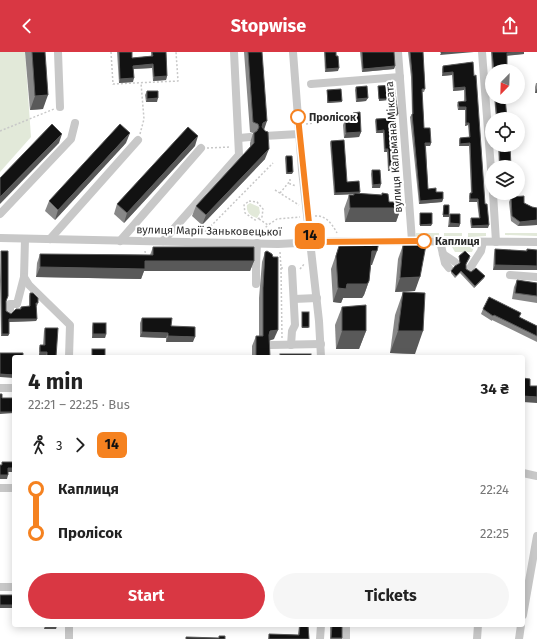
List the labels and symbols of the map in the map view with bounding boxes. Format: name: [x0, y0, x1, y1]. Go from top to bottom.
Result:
north arrow: [485, 64, 525, 104]
street label: вулиця Кальмана Міксата: [383, 81, 405, 213]
marker: Пролісок: [290, 109, 306, 125]
place label: Пролісок: [309, 111, 357, 124]
street label: вулиця Марії Заньковецької: [136, 223, 283, 239]
line badge: 14: [292, 223, 328, 249]
marker: Каплиця: [416, 233, 432, 249]
place label: Каплиця: [435, 235, 480, 248]

